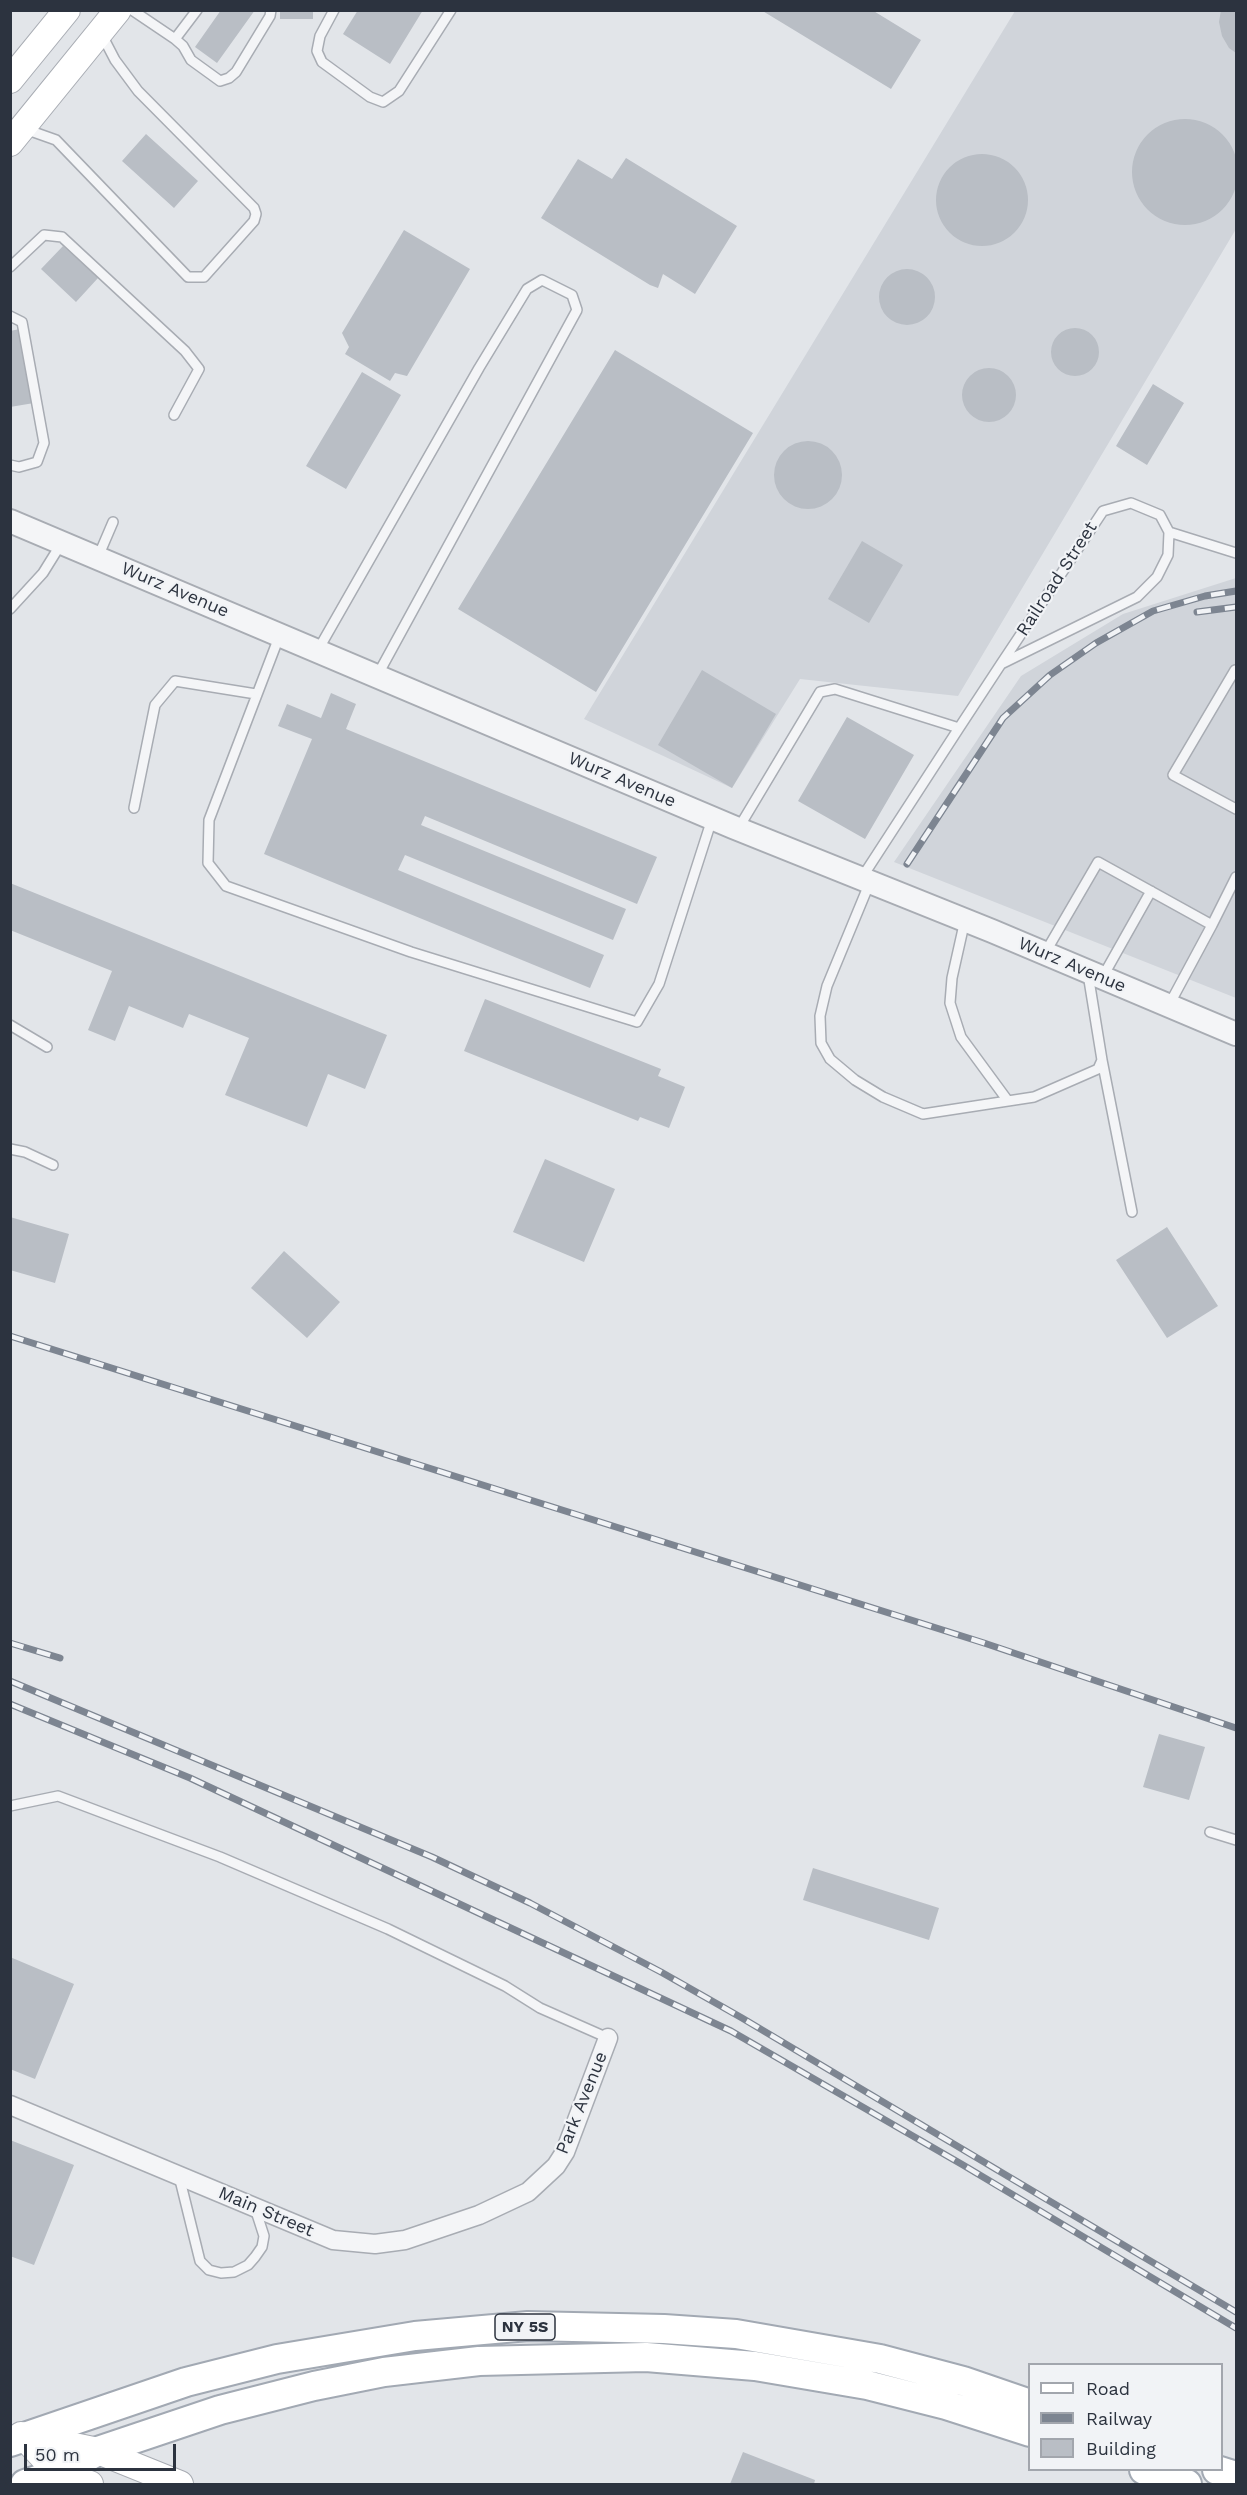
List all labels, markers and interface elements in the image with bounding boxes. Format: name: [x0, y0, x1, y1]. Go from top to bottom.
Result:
street label: Railroad Street: [1012, 518, 1102, 640]
street label: Wurz Avenue: [118, 558, 232, 622]
street label: Wurz Avenue: [565, 748, 679, 812]
street label: Wurz Avenue: [1015, 933, 1129, 997]
street label: Park Avenue: [552, 2049, 612, 2157]
street label: Main Street: [215, 2182, 317, 2242]
road number: NY 5S: [495, 2314, 555, 2340]
legend: [1028, 2363, 1223, 2471]
text: Road: [1086, 2378, 1130, 2399]
text: Railway: [1086, 2408, 1152, 2429]
scale bar: [27, 2432, 178, 2470]
text: Building: [1086, 2438, 1156, 2459]
text: 50 m: [35, 2444, 80, 2465]

